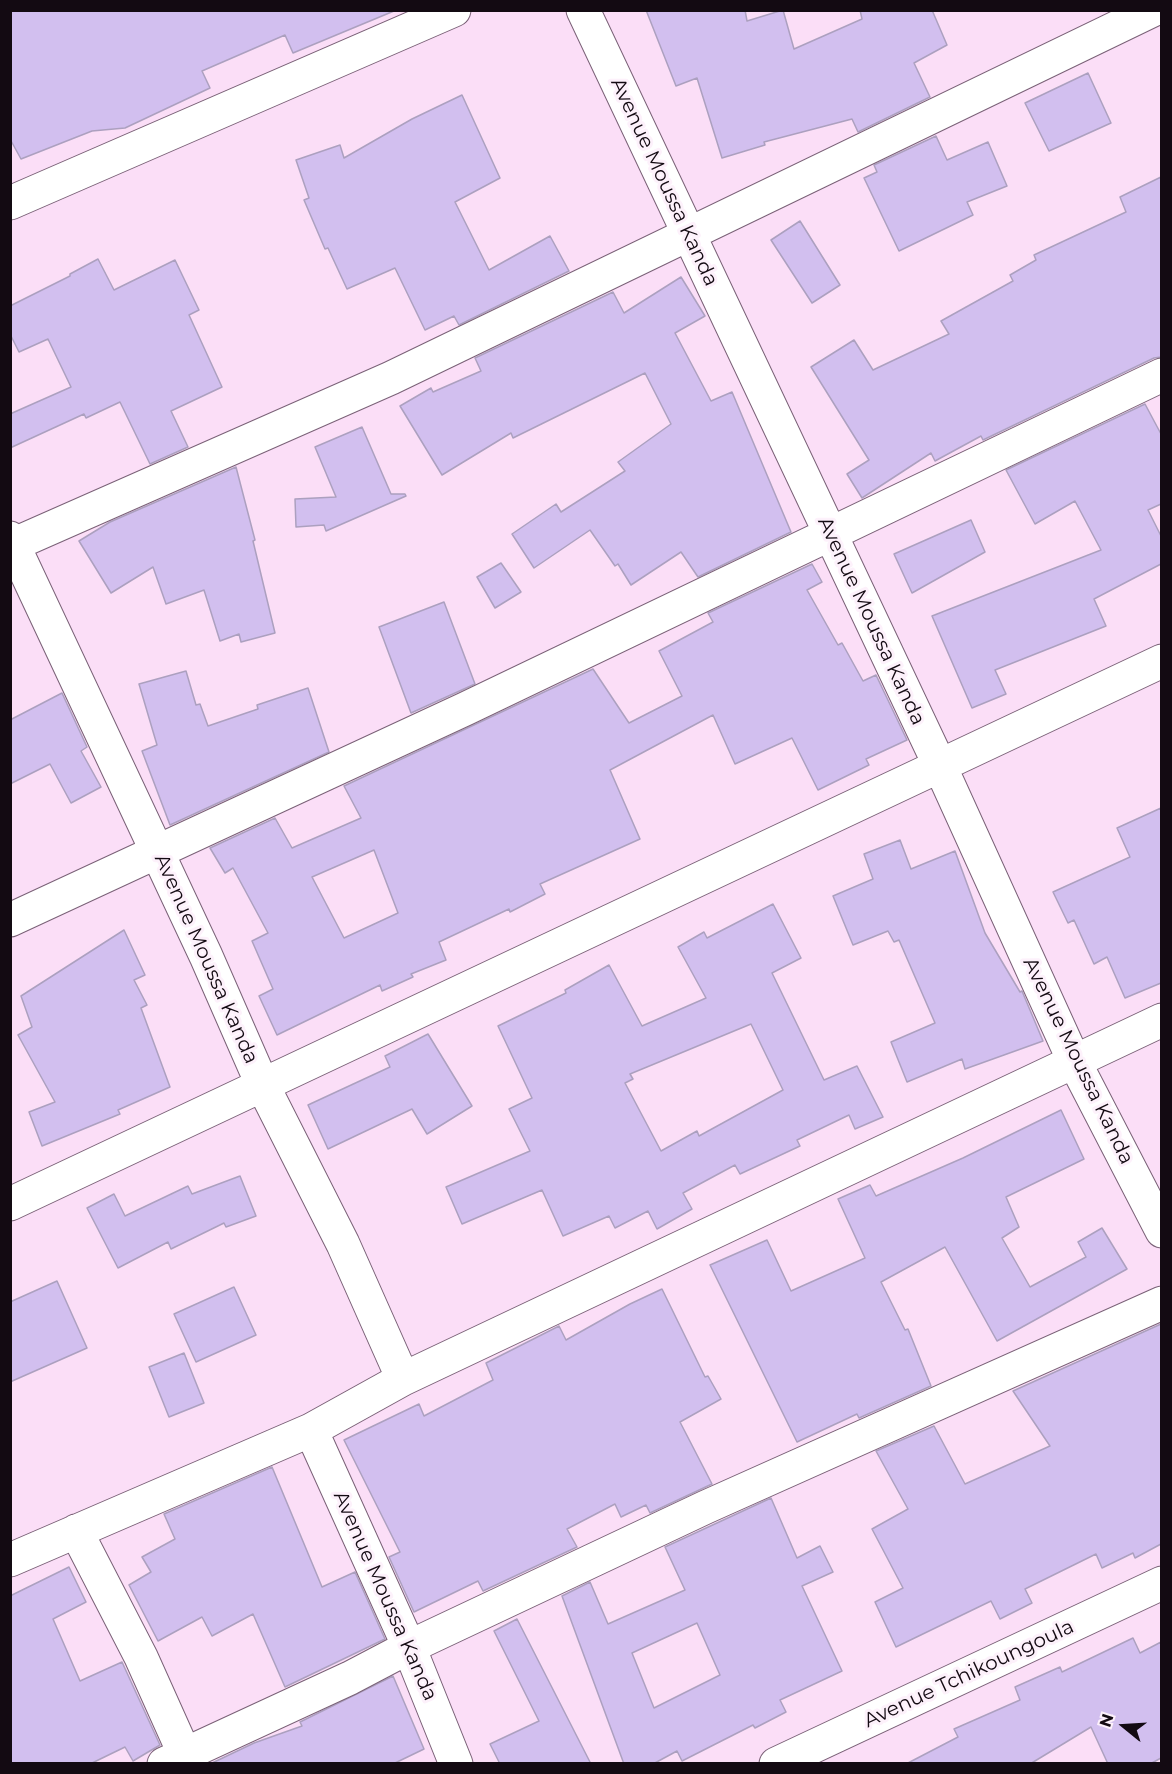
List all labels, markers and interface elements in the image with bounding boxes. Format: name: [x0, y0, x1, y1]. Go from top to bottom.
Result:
street label: Avenue Moussa Kanda: [605, 74, 723, 290]
street label: Avenue Moussa Kanda: [812, 513, 930, 729]
street label: Avenue Moussa Kanda: [149, 850, 263, 1068]
street label: Avenue Moussa Kanda: [1017, 954, 1139, 1168]
street label: Avenue Moussa Kanda: [328, 1487, 442, 1705]
street label: Avenue Tchikoungoula: [860, 1615, 1078, 1733]
north arrow: [1094, 1696, 1154, 1756]
text: N: [1095, 1711, 1117, 1729]

